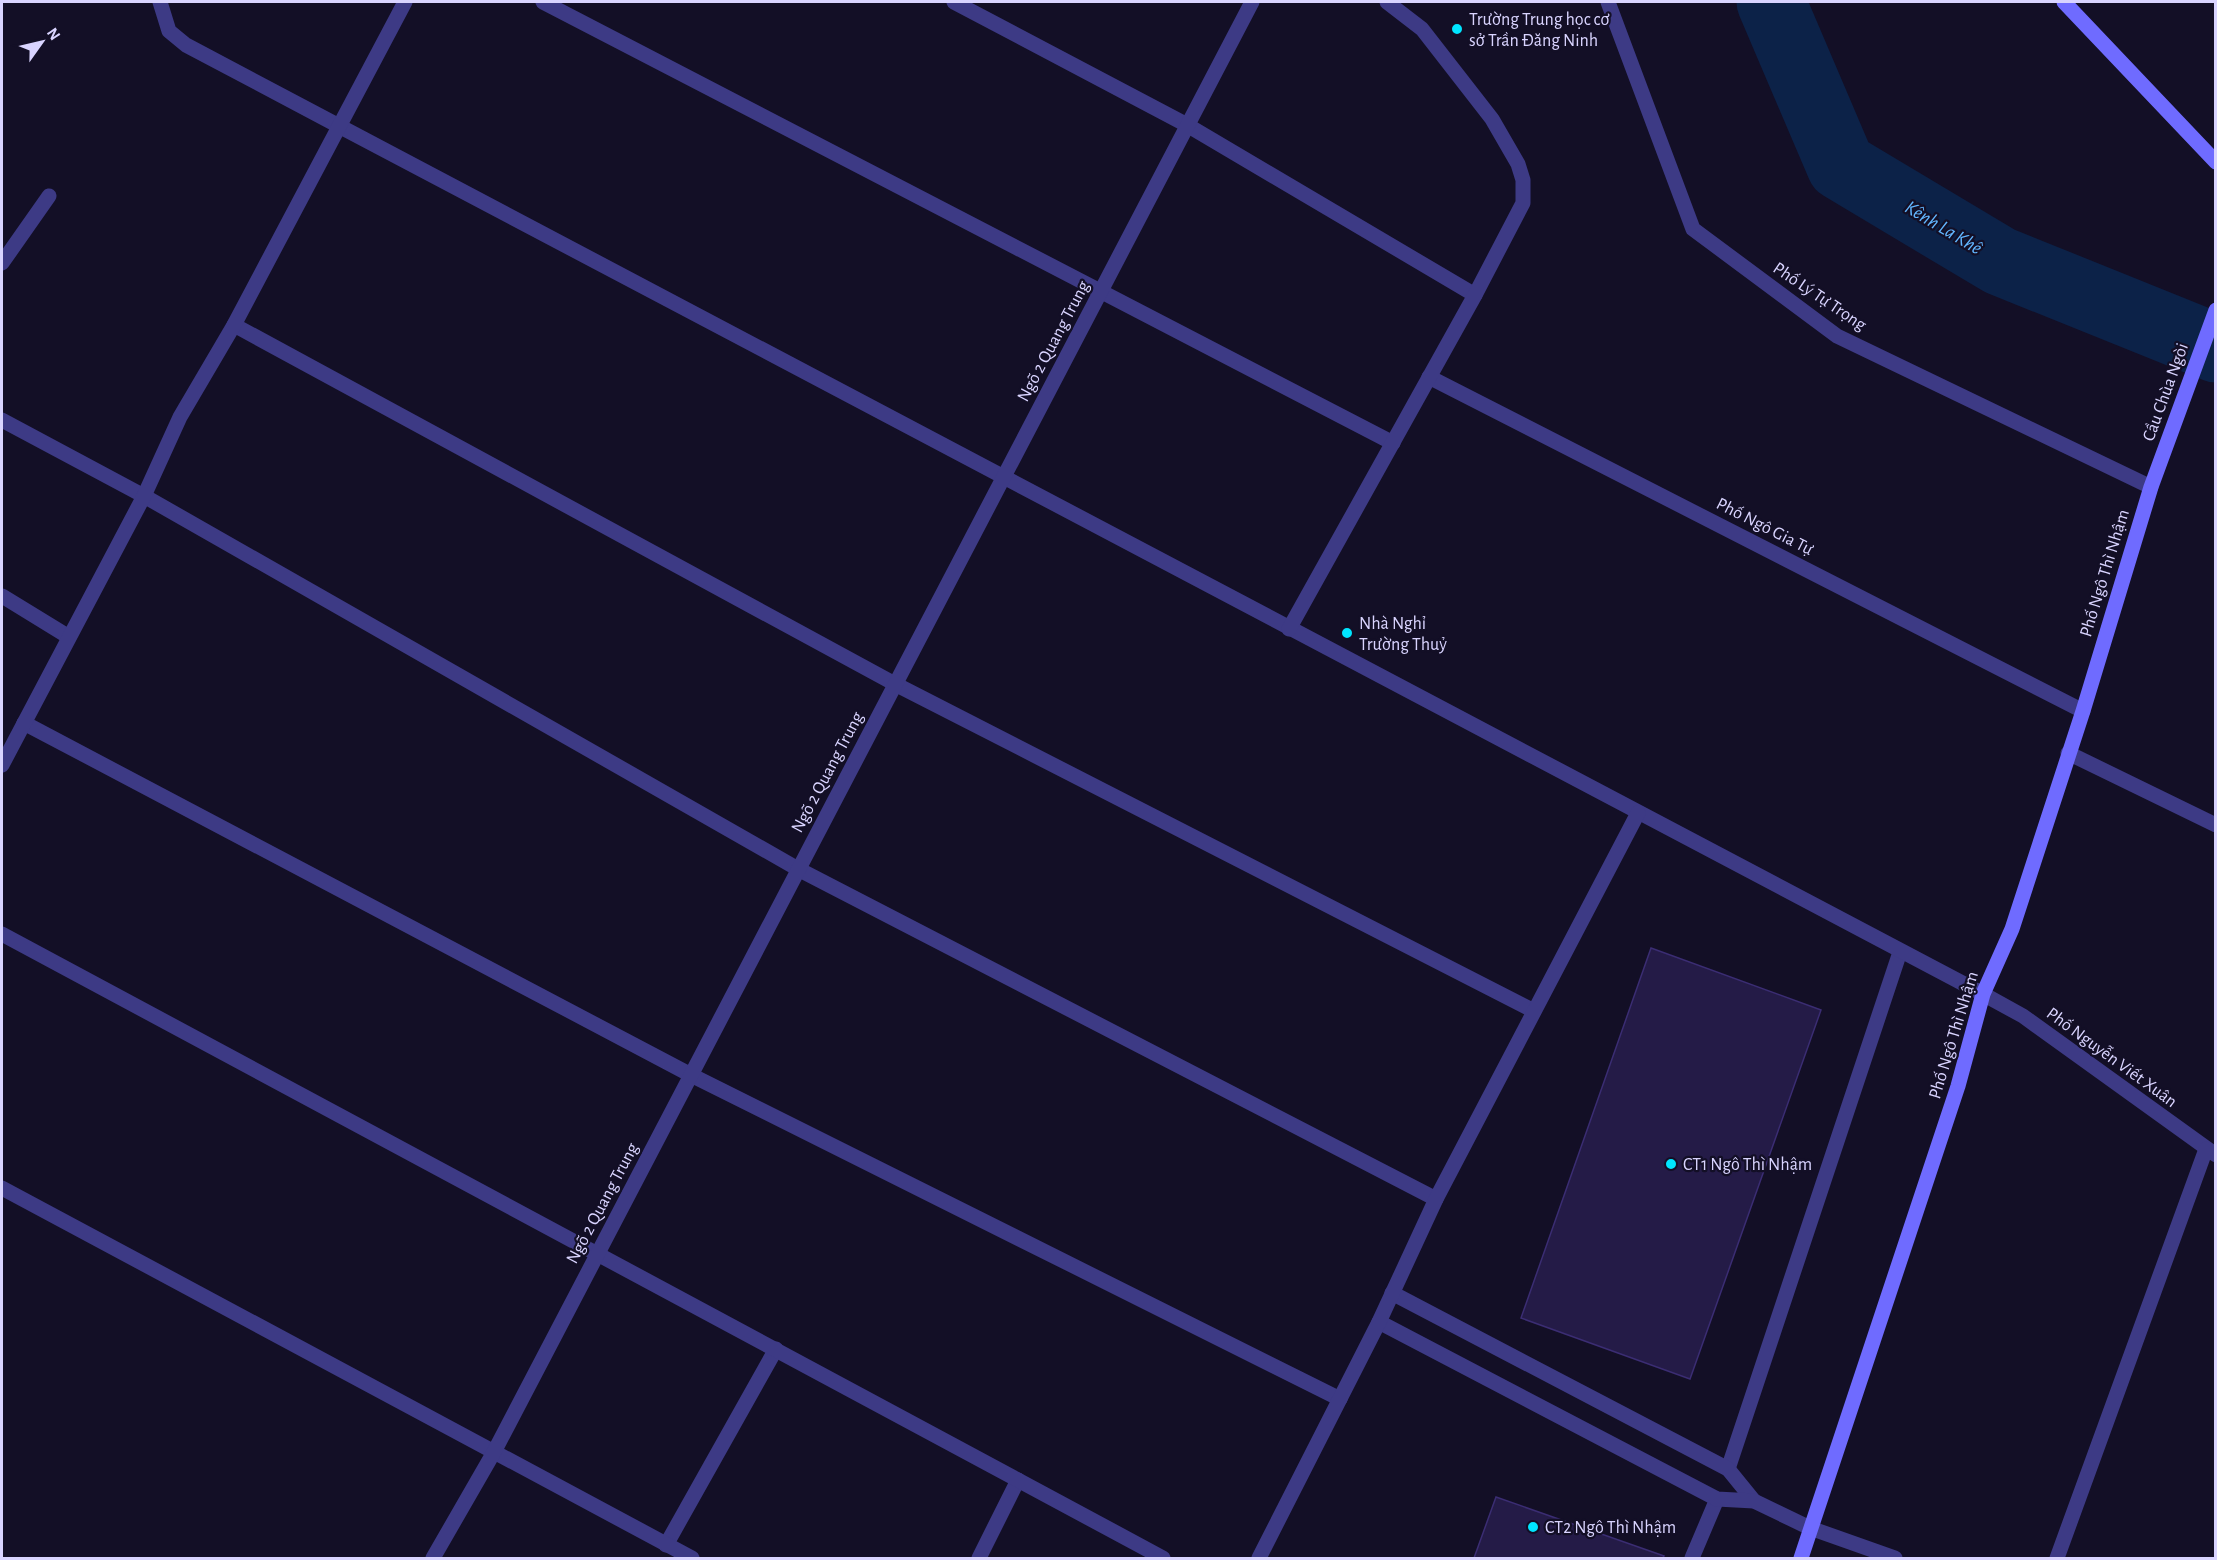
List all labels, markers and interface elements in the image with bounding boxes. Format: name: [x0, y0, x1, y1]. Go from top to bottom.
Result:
place label: Trường Trung học cơ sở Trần Đăng Ninh: [1469, 11, 1610, 50]
north arrow: [12, 12, 72, 72]
marker: Trường Trung học cơ sở Trần Đăng Ninh: [1450, 22, 1464, 36]
text: N: [44, 25, 63, 43]
water label: Kênh La Khê: [1901, 197, 1986, 259]
street label: Phố Lý Tự Trọng: [1769, 258, 1870, 335]
street label: Ngõ 2 Quang Trung: [1014, 278, 1093, 405]
street label: Cầu Chùa Ngòi: [2139, 341, 2192, 444]
street label: Phố Ngô Gia Tự: [1713, 494, 1817, 559]
street label: Phố Ngô Thì Nhậm: [2076, 507, 2133, 639]
place label: Nhà Nghỉ Trường Thuỷ: [1359, 615, 1447, 654]
marker: Nhà Nghỉ Trường Thuỷ: [1340, 626, 1354, 640]
street label: Ngõ 2 Quang Trung: [788, 709, 867, 836]
street label: Phố Ngô Thì Nhậm: [1925, 969, 1982, 1101]
street label: Phố Nguyễn Viết Xuân: [2043, 1003, 2181, 1111]
street label: Ngõ 2 Quang Trung: [563, 1140, 642, 1267]
place label: CT1 Ngô Thì Nhậm: [1683, 1156, 1812, 1174]
marker: CT1 Ngô Thì Nhậm: [1664, 1157, 1678, 1171]
place label: CT2 Ngô Thì Nhậm: [1545, 1519, 1676, 1537]
marker: CT2 Ngô Thì Nhậm: [1526, 1520, 1540, 1534]

